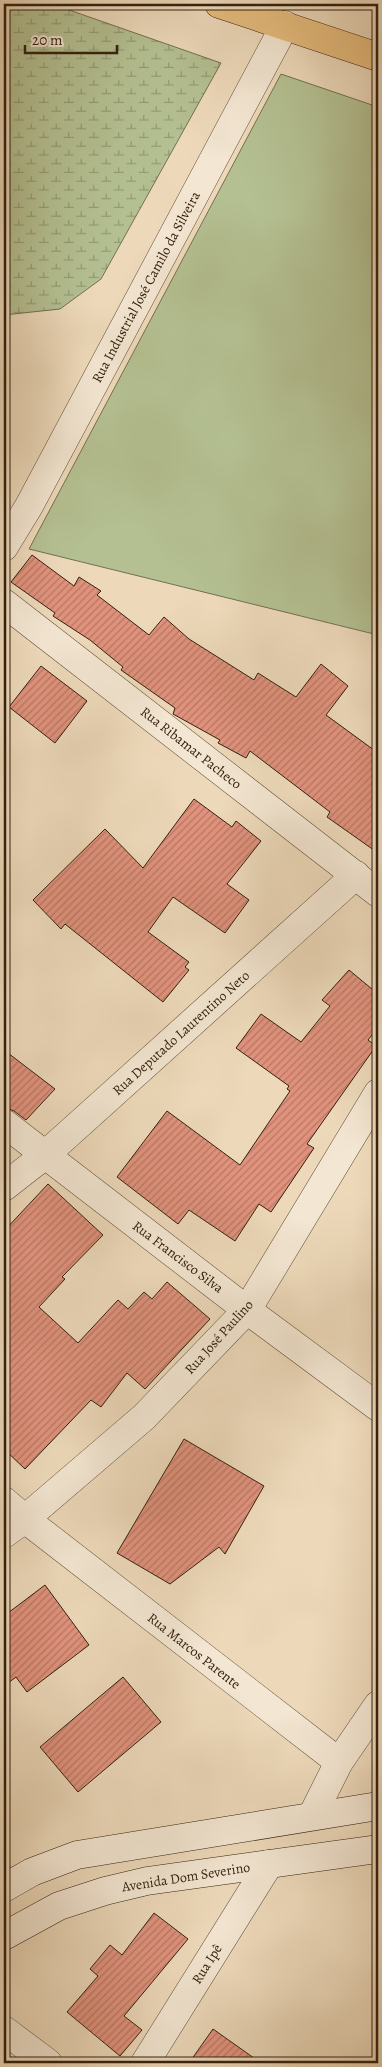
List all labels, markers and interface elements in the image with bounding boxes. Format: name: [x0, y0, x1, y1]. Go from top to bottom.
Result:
scale bar: [25, 22, 118, 54]
text: 20 m: [32, 30, 63, 50]
street label: Rua Industrial José Camilo da Silveira: [87, 188, 205, 386]
street label: Rua Ribamar Pacheco: [136, 702, 246, 794]
street label: Rua Deputado Laurentino Neto: [108, 966, 254, 1100]
street label: Rua Francisco Silva: [129, 1216, 228, 1298]
street label: Rua José Paulino: [180, 1296, 258, 1378]
street label: Rua Marcos Parente: [143, 1609, 245, 1693]
street label: Avenida Dom Severino: [120, 1857, 251, 1897]
street label: Rua Ipê: [187, 1940, 227, 1988]

